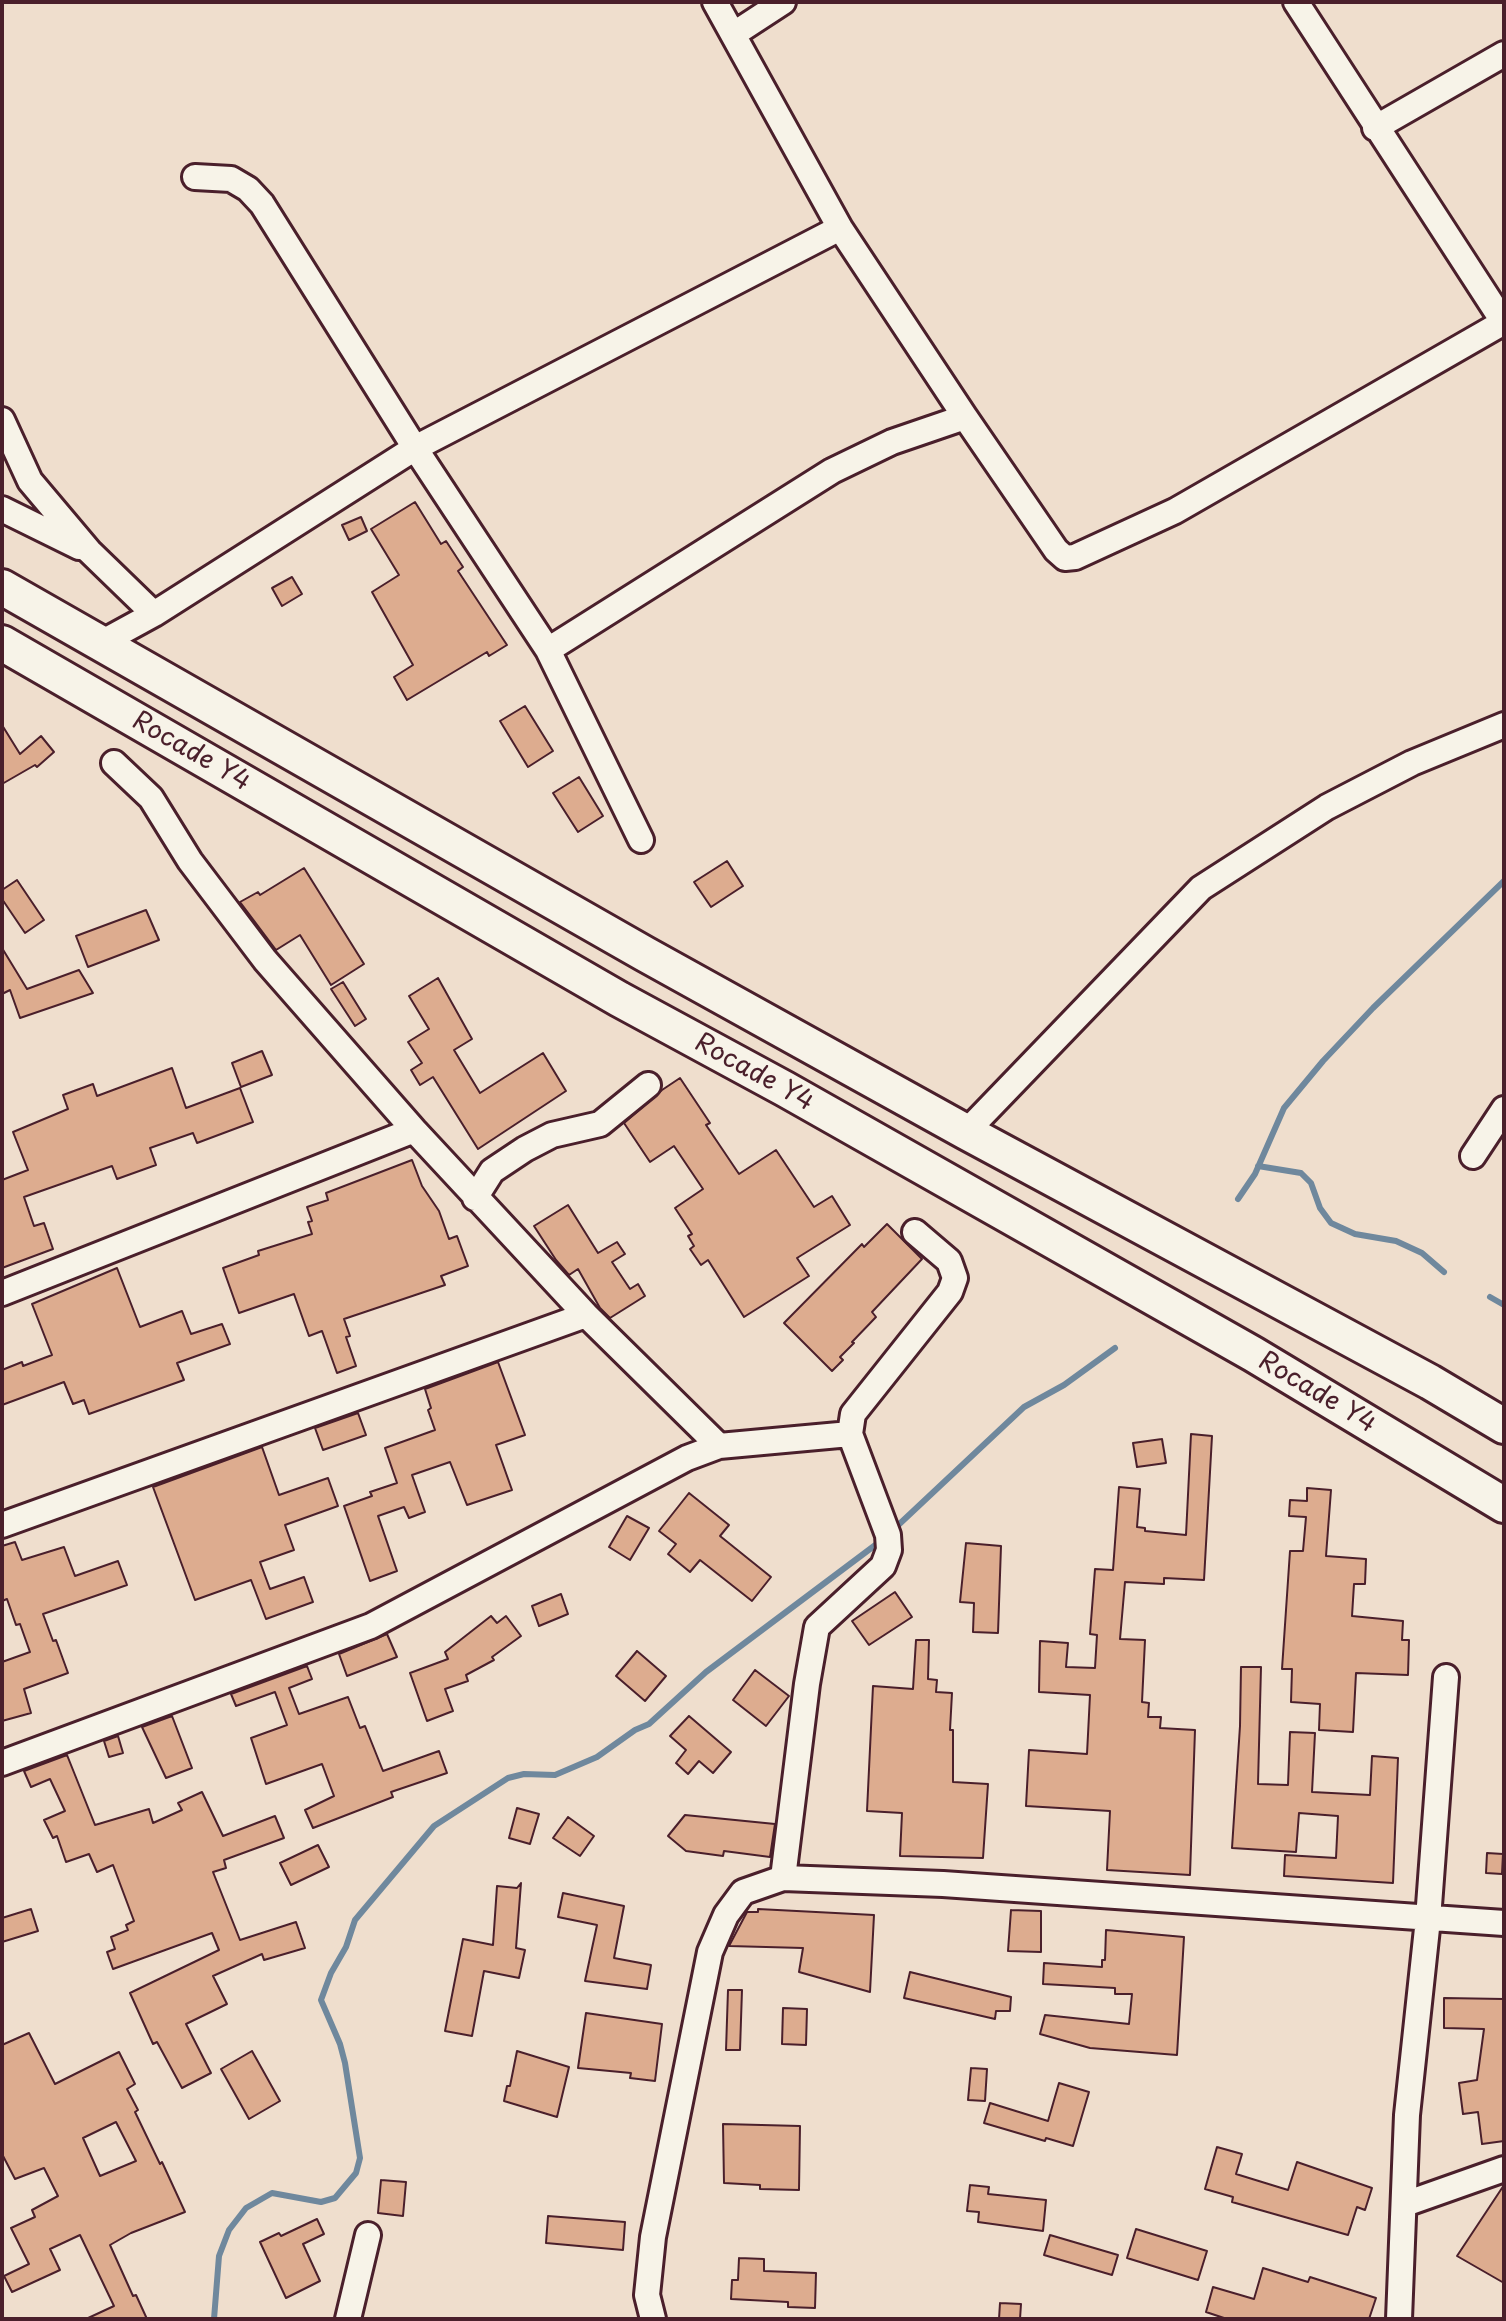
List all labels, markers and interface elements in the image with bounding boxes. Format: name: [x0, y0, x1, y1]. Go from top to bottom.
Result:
street label: Rocade Y4: [126, 706, 256, 798]
street label: Rocade Y4: [689, 1027, 819, 1119]
street label: Rocade Y4: [1253, 1346, 1381, 1440]

